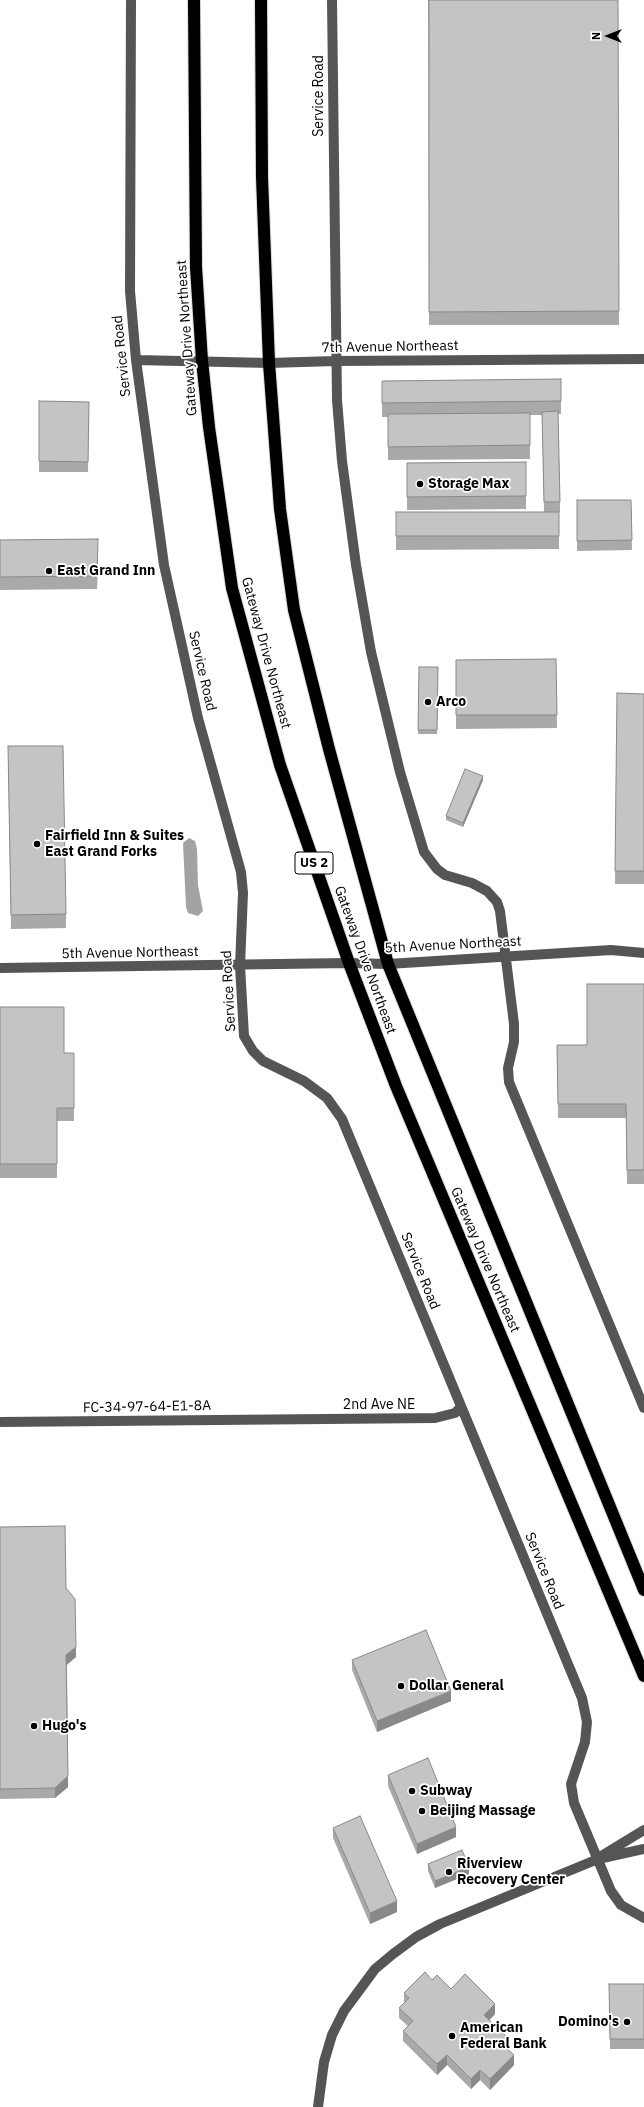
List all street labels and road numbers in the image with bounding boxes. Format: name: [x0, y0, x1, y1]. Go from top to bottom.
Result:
street label: Service Road: [311, 55, 327, 137]
street label: Gateway Drive Northeast: [173, 259, 201, 417]
street label: Service Road: [109, 315, 135, 397]
street label: 7th Avenue Northeast: [321, 337, 459, 357]
street label: Gateway Drive Northeast: [238, 575, 294, 731]
street label: Service Road: [185, 629, 219, 713]
road number: US 2: [295, 852, 333, 874]
street label: Gateway Drive Northeast: [330, 884, 400, 1036]
street label: 5th Avenue Northeast: [384, 933, 522, 957]
street label: 5th Avenue Northeast: [61, 943, 199, 963]
street label: Service Road: [218, 950, 240, 1032]
street label: Gateway Drive Northeast: [447, 1185, 523, 1335]
street label: Service Road: [397, 1230, 443, 1312]
street label: FC-34-97-64-E1-8A: [83, 1397, 211, 1417]
street label: 2nd Ave NE: [343, 1397, 415, 1413]
street label: Service Road: [521, 1530, 567, 1612]

